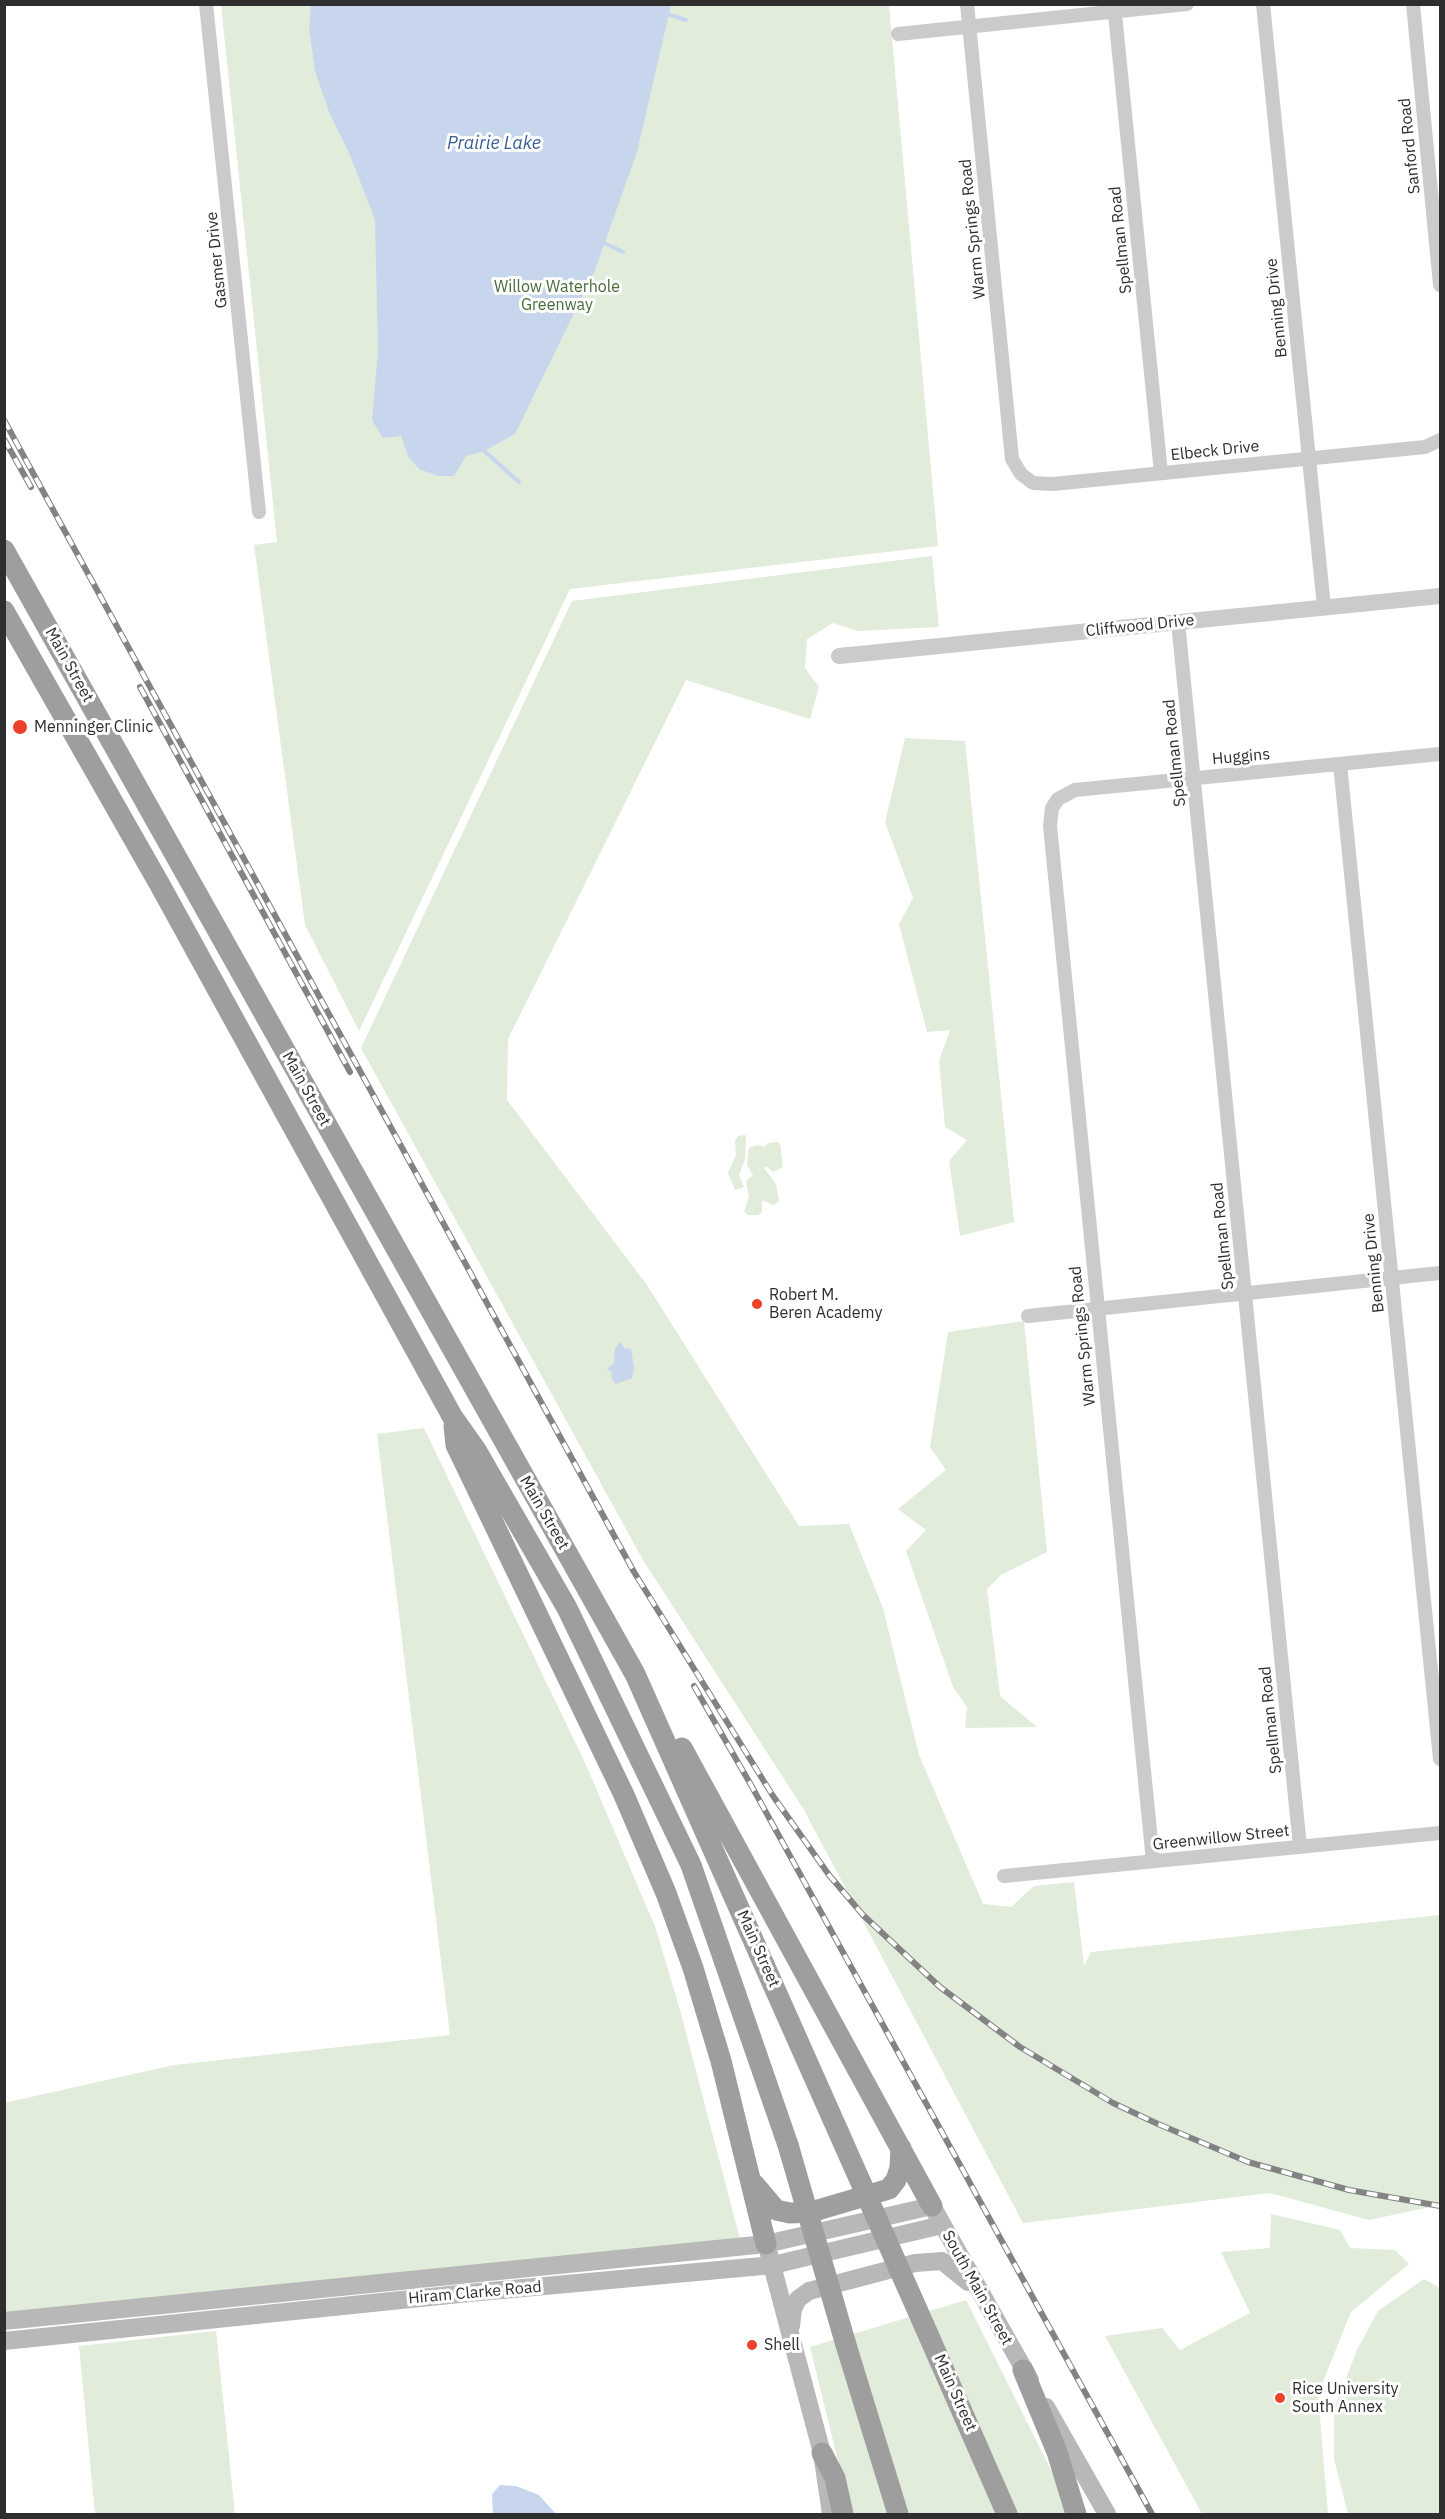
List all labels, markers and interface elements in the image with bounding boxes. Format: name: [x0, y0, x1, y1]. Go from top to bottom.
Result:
street label: Sanford Road: [1395, 97, 1425, 195]
water label: Prairie Lake: [447, 133, 541, 155]
street label: Warm Springs Road: [956, 158, 990, 300]
street label: Spellman Road: [1106, 185, 1136, 295]
street label: Gasmer Drive: [202, 211, 232, 309]
street label: Benning Drive: [1262, 257, 1292, 359]
park label: Willow Waterhole Greenway: [494, 277, 620, 315]
street label: Elbeck Drive: [1170, 437, 1260, 465]
street label: Cliffwood Drive: [1085, 611, 1195, 641]
street label: Main Street: [41, 624, 97, 706]
street label: Spellman Road: [1160, 698, 1190, 808]
place label: Menninger Clinic: [34, 717, 153, 737]
marker: Menninger Clinic: [11, 718, 29, 736]
street label: Huggins: [1211, 745, 1271, 769]
street label: Main Street: [278, 1048, 334, 1130]
street label: Spellman Road: [1208, 1181, 1238, 1291]
street label: Benning Drive: [1359, 1212, 1389, 1314]
street label: Warm Springs Road: [1066, 1265, 1100, 1407]
place label: Robert M. Beren Academy: [769, 1285, 882, 1323]
marker: Robert M. Beren Academy: [750, 1297, 764, 1311]
street label: Main Street: [515, 1473, 573, 1553]
street label: Spellman Road: [1256, 1665, 1286, 1775]
street label: Greenwillow Street: [1152, 1821, 1290, 1855]
street label: Main Street: [732, 1908, 784, 1990]
street label: South Main Street: [938, 2227, 1016, 2349]
street label: Hiram Clarke Road: [408, 2278, 542, 2308]
place label: Shell: [764, 2335, 800, 2355]
marker: Shell: [745, 2338, 759, 2352]
street label: Main Street: [929, 2352, 981, 2434]
place label: Rice University South Annex: [1292, 2379, 1398, 2417]
marker: Rice University South Annex: [1273, 2391, 1287, 2405]

